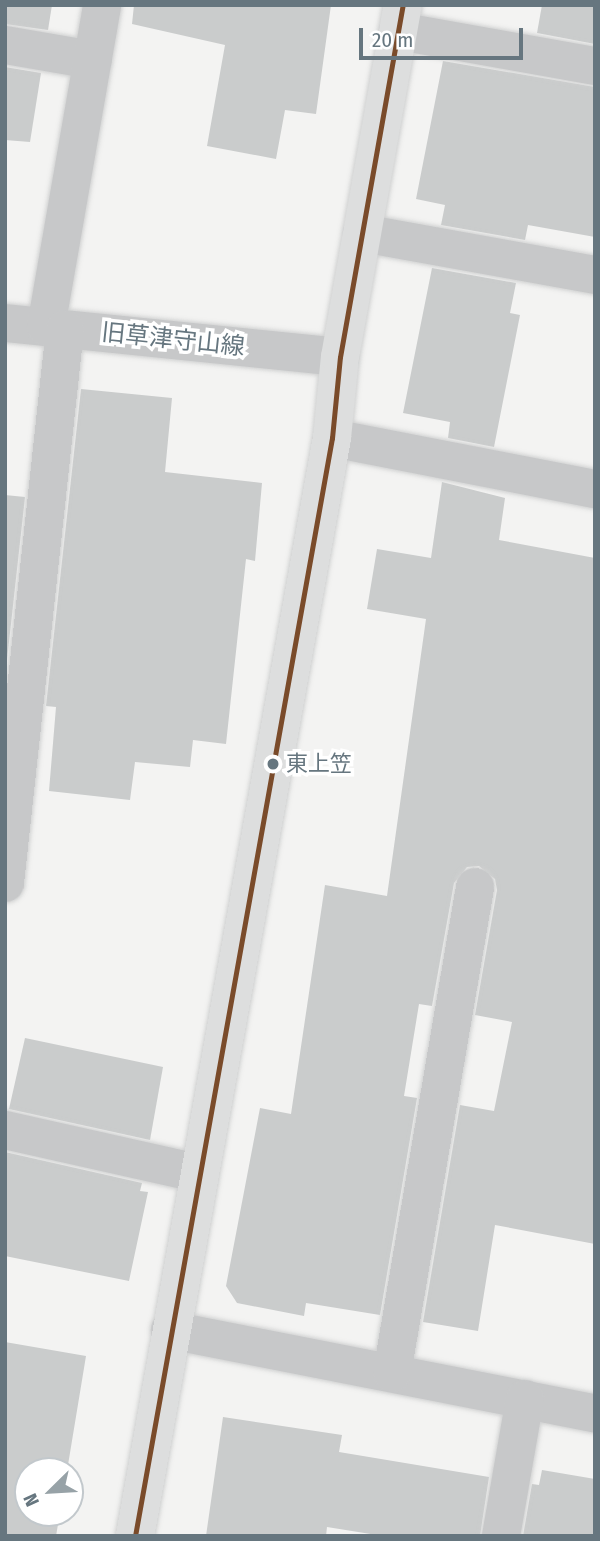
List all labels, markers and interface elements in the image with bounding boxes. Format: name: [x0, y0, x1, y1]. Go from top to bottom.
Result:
scale bar: [362, 14, 526, 58]
text: 20 m: [372, 27, 413, 53]
street label: 旧草津守山線: [100, 318, 246, 362]
place label: 東上笠: [286, 751, 352, 777]
marker: 東上笠: [266, 757, 280, 771]
north arrow: [14, 1457, 84, 1527]
text: N: [18, 1490, 44, 1510]

